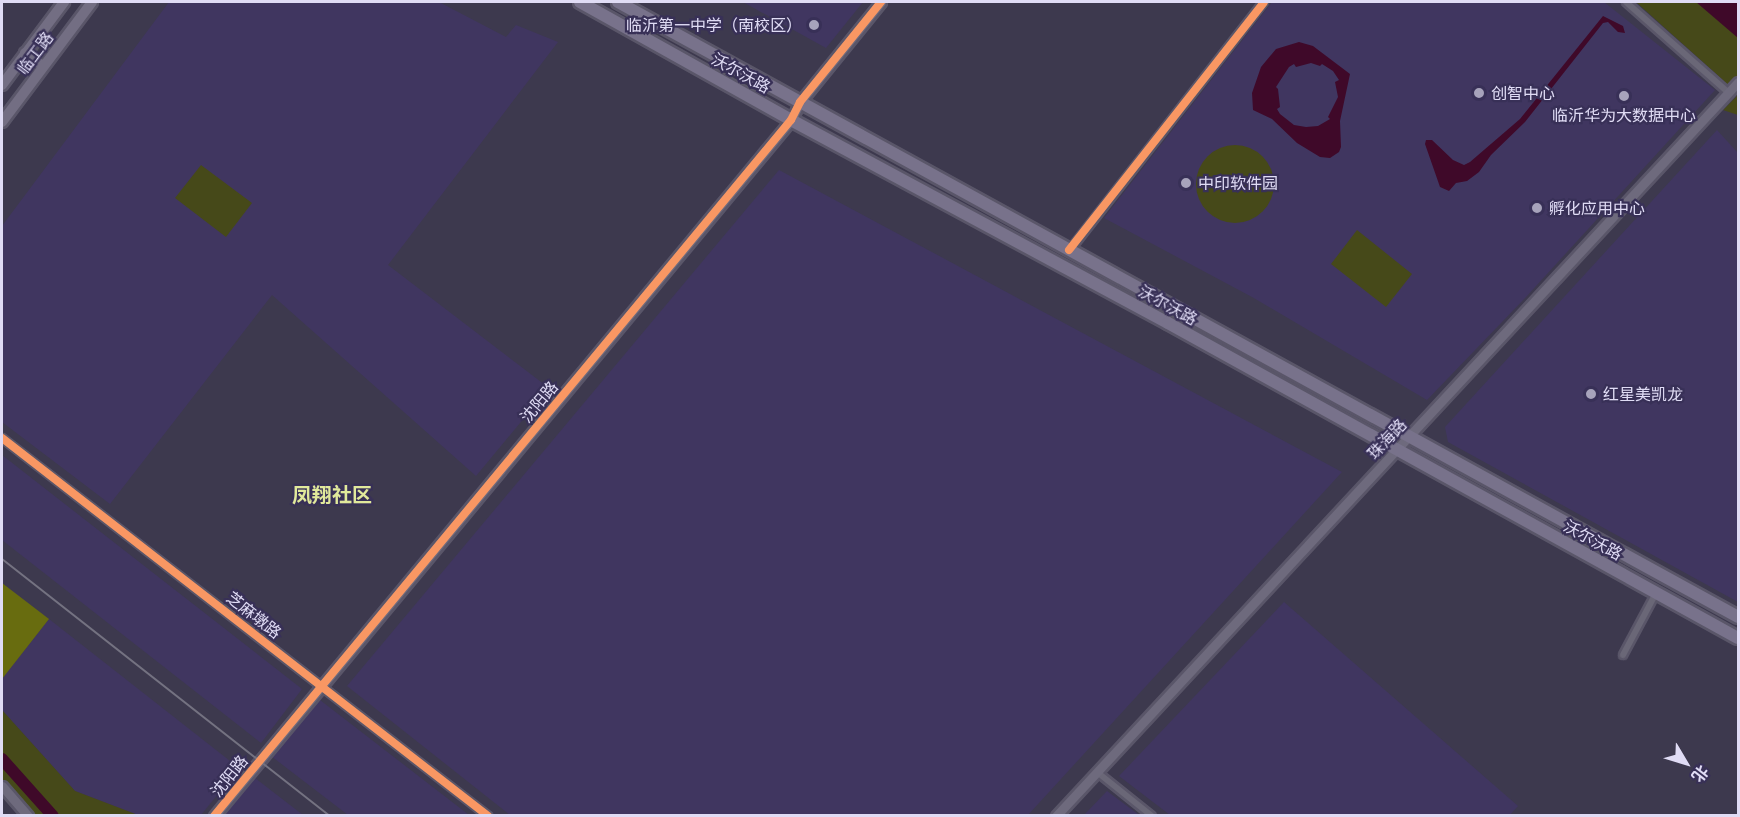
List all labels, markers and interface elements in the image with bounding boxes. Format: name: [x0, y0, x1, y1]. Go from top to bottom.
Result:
place label: 临沂第一中学（南校区）: [626, 15, 802, 35]
marker: 临沂第一中学（南校区）: [807, 18, 821, 32]
street label: 临工路: [13, 28, 57, 78]
street label: 沃尔沃路: [708, 49, 774, 97]
place label: 创智中心: [1491, 83, 1555, 103]
marker: 创智中心: [1472, 86, 1486, 100]
marker: 临沂华为大数据中心: [1617, 89, 1631, 103]
place label: 临沂华为大数据中心: [1552, 105, 1696, 125]
place label: 中印软件园: [1198, 173, 1278, 193]
marker: 中印软件园: [1179, 176, 1193, 190]
place label: 孵化应用中心: [1549, 198, 1645, 218]
marker: 孵化应用中心: [1530, 201, 1544, 215]
street label: 沃尔沃路: [1135, 281, 1201, 329]
street label: 沈阳路: [516, 377, 562, 427]
place label: 红星美凯龙: [1603, 384, 1683, 404]
marker: 红星美凯龙: [1584, 387, 1598, 401]
street label: 珠海路: [1364, 415, 1410, 463]
district label: 凤翔社区: [292, 481, 372, 505]
street label: 沃尔沃路: [1560, 516, 1626, 564]
street label: 芝麻墩路: [223, 588, 285, 642]
north arrow: [1656, 733, 1716, 793]
street label: 沈阳路: [206, 751, 252, 801]
text: 北: [1687, 762, 1714, 787]

